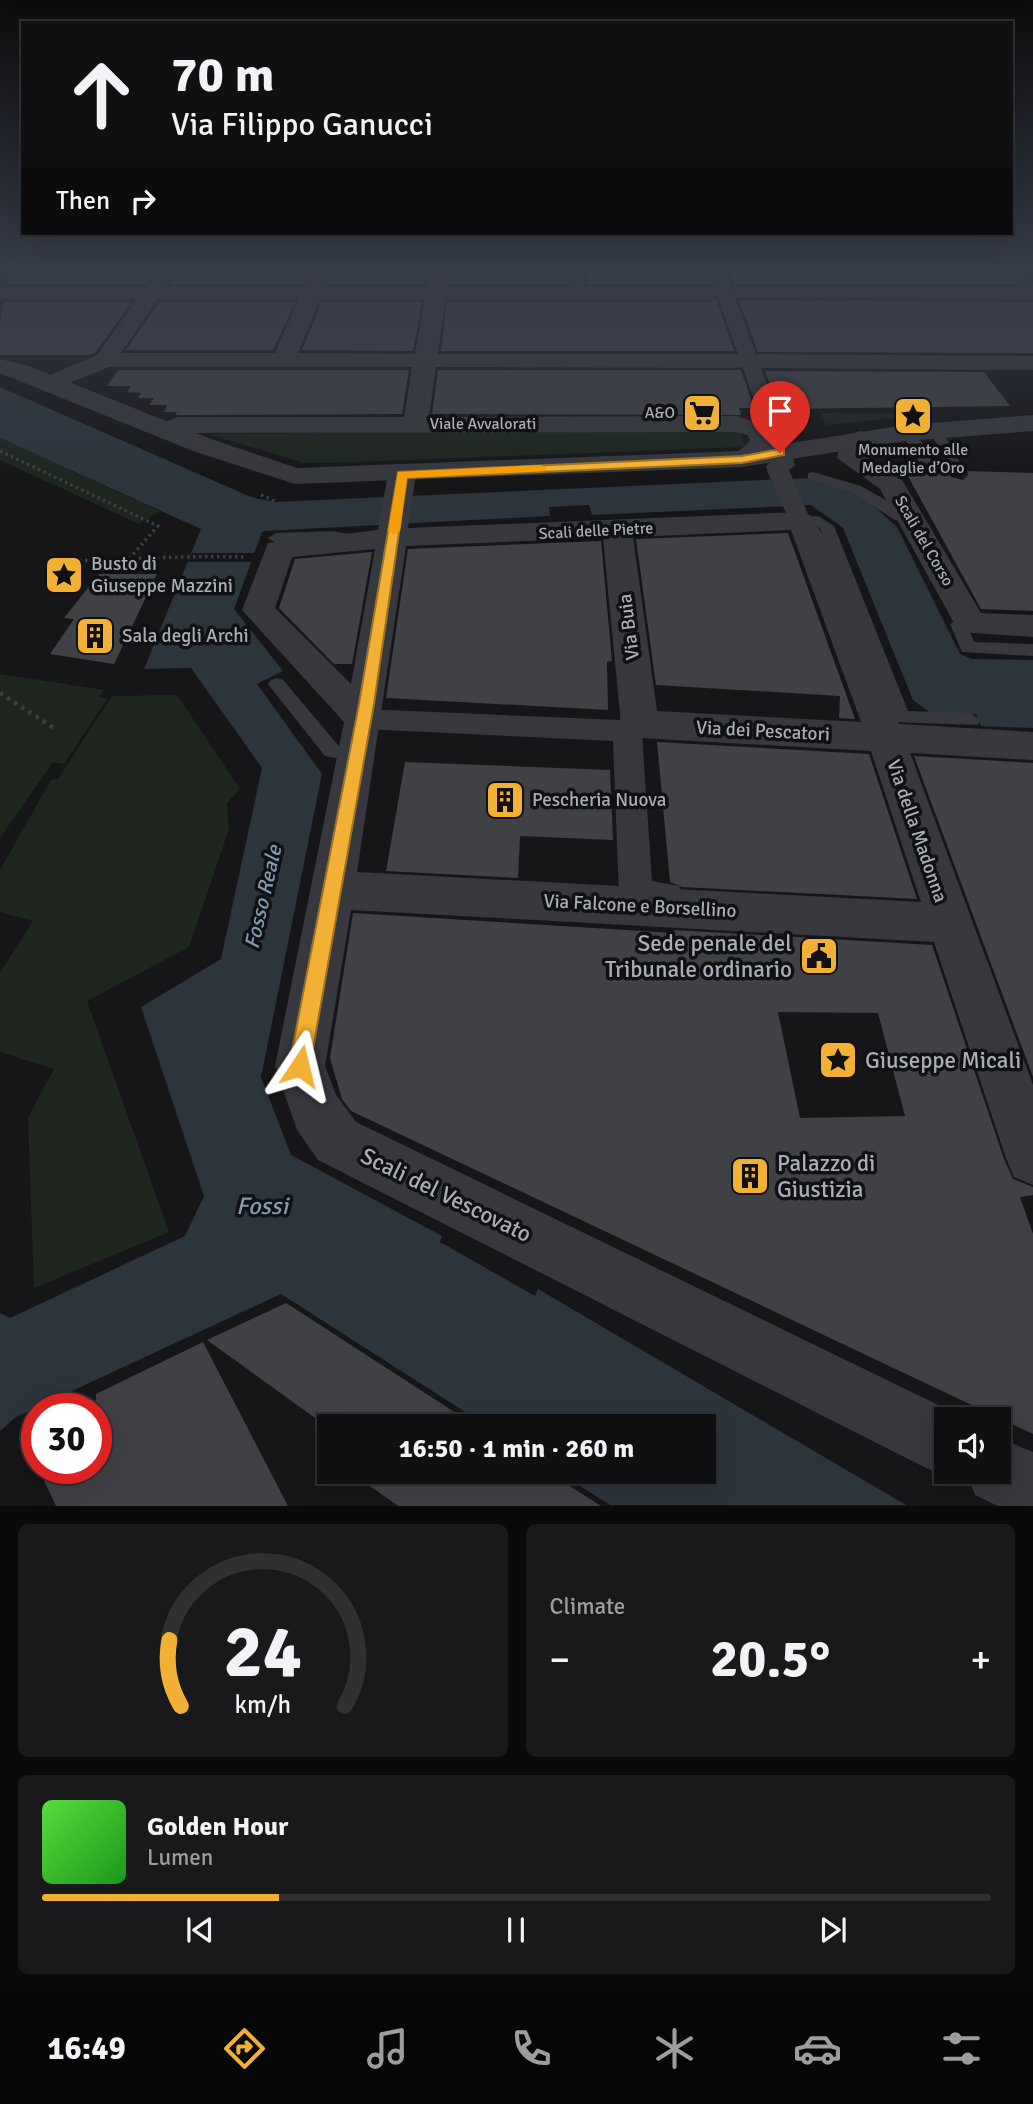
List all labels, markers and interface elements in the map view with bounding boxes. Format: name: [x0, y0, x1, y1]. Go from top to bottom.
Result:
text: 70 m: [171, 45, 274, 105]
icon: ahead: [56, 49, 147, 140]
text: Via Filippo Ganucci: [171, 105, 433, 144]
icon: right: [124, 182, 162, 220]
text: Then: [56, 185, 110, 217]
pin: [750, 381, 810, 453]
supermarket icon: A&O: [681, 392, 723, 434]
icon: arrive: [761, 392, 799, 430]
place icon: Monumento alle Medaglie d’Oro: [892, 395, 934, 437]
place label: A&O: [645, 403, 675, 423]
street label: Viale Avvalorati: [430, 414, 536, 434]
place label: Monumento alle Medaglie d’Oro: [858, 440, 968, 478]
street label: Scali del Corso: [890, 492, 958, 590]
street label: Scali delle Pietre: [538, 518, 654, 544]
place label: Busto di Giuseppe Mazzini: [91, 552, 233, 598]
place icon: Busto di Giuseppe Mazzini: [43, 554, 85, 596]
street label: Via Buia: [613, 593, 645, 661]
building icon: Sala degli Archi: [74, 615, 116, 657]
place label: Sala degli Archi: [122, 624, 249, 648]
street label: Via dei Pescatori: [695, 716, 831, 746]
street label: Via della Madonna: [881, 756, 953, 906]
building icon: Pescheria Nuova: [484, 779, 526, 821]
place label: Pescheria Nuova: [532, 788, 666, 812]
water label: Fosso Reale: [239, 841, 288, 951]
street label: Via Falcone e Borsellino: [543, 889, 737, 923]
place label: Sede penale del Tribunale ordinario: [605, 929, 792, 984]
public building icon: Sede penale del Tribunale ordinario: [798, 935, 840, 977]
position arrow: [263, 1029, 337, 1103]
place icon: Giuseppe Micali: [817, 1039, 859, 1081]
place label: Giuseppe Micali: [865, 1046, 1021, 1075]
street label: Scali del Vescovato: [356, 1141, 536, 1249]
place label: Palazzo di Giustizia: [777, 1149, 875, 1204]
building icon: Palazzo di Giustizia: [729, 1155, 771, 1197]
water label: Fossi: [236, 1191, 290, 1221]
speed limit sign: 30: [21, 1393, 112, 1484]
map controls: [934, 1407, 1011, 1484]
button: sound: [934, 1407, 1011, 1484]
text: 16:50 · 1 min · 260 m: [399, 1433, 634, 1465]
text: Climate: [550, 1592, 625, 1621]
text: 24: [223, 1609, 302, 1698]
text: 20.5°: [710, 1627, 830, 1691]
text: −: [550, 1636, 570, 1683]
text: +: [970, 1636, 991, 1683]
text: km/h: [234, 1689, 291, 1720]
text: Golden Hour: [147, 1811, 288, 1843]
text: Lumen: [147, 1843, 213, 1872]
icon: previous: [181, 1911, 219, 1949]
icon: pause: [497, 1911, 535, 1949]
icon: next: [814, 1911, 852, 1949]
icon: directions: [220, 2024, 269, 2073]
icon: music: [363, 2024, 412, 2073]
icon: phone: [507, 2024, 556, 2073]
icon: climate: [650, 2024, 699, 2073]
icon: car: [793, 2024, 842, 2073]
icon: filters: [937, 2024, 986, 2073]
text: 16:49: [47, 2029, 126, 2068]

